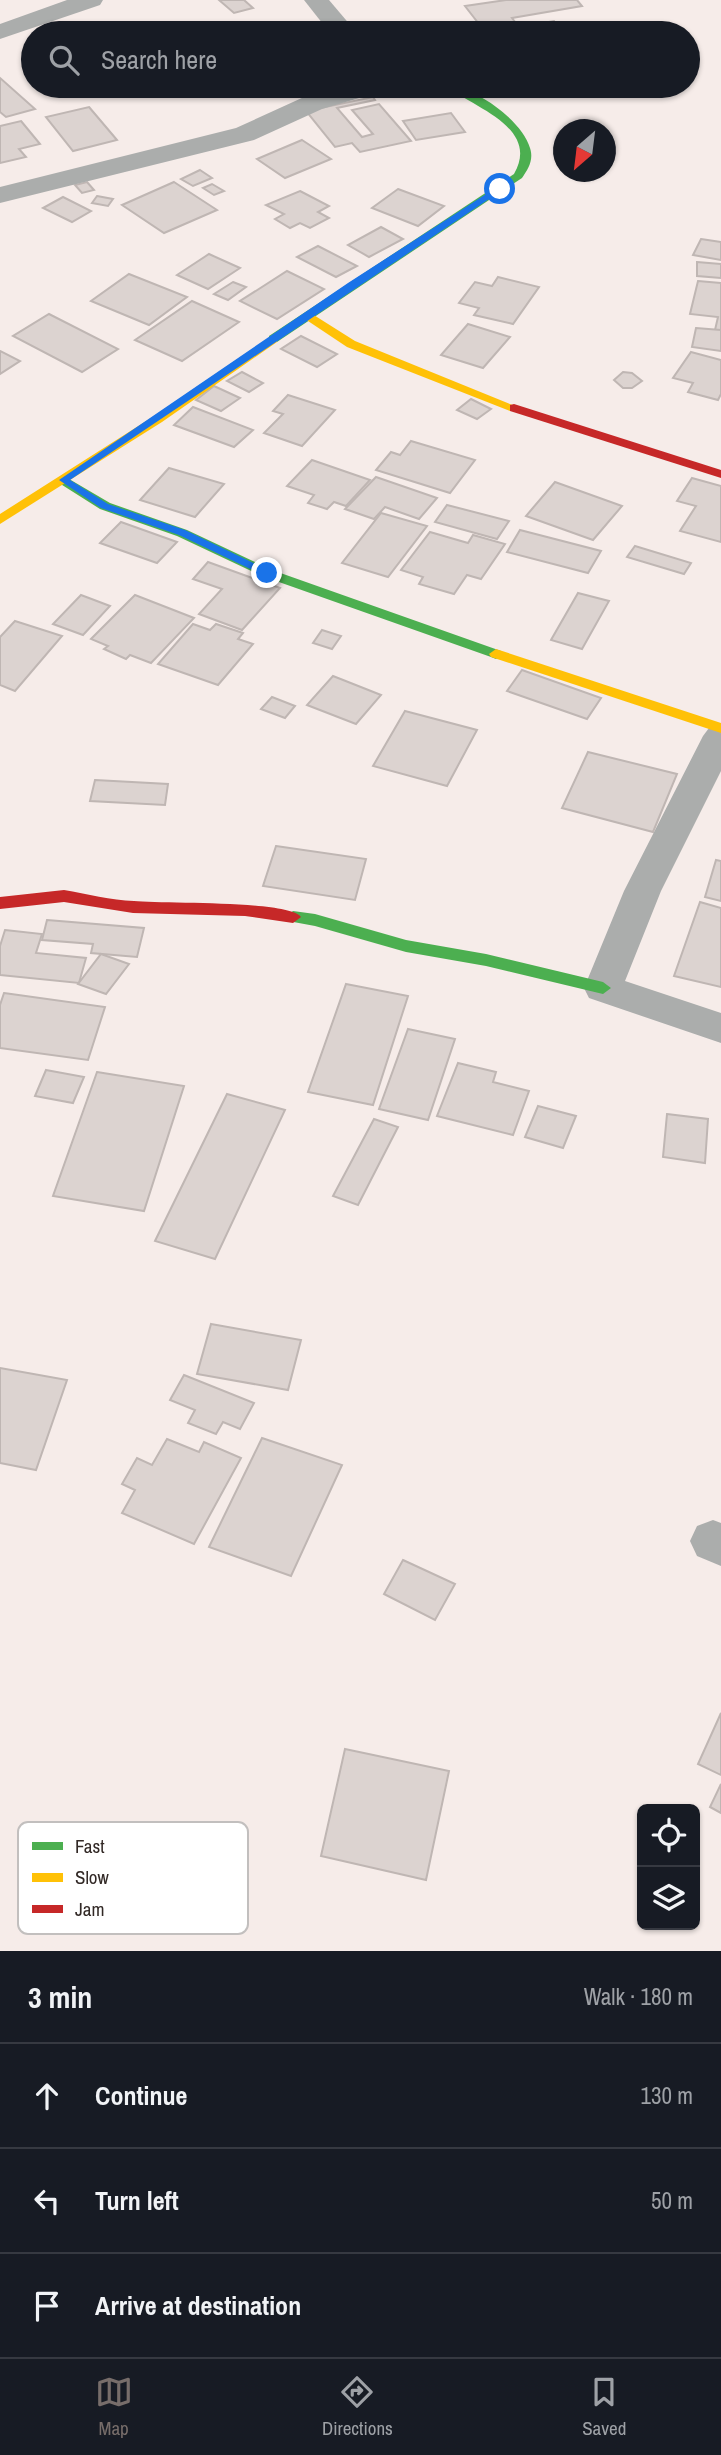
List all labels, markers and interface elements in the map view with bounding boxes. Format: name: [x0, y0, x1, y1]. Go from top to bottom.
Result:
search box: [21, 21, 700, 98]
icon: search: [45, 41, 83, 79]
text: Search here: [101, 42, 217, 77]
north arrow: [553, 119, 616, 182]
route start: [484, 173, 515, 204]
route end: [251, 557, 282, 588]
map controls: [637, 1804, 700, 1930]
button: locate: [637, 1804, 700, 1867]
legend: [18, 1822, 248, 1934]
text: Fast: [75, 1833, 105, 1859]
text: Slow: [75, 1864, 110, 1890]
button: layers: [637, 1867, 700, 1930]
text: Jam: [75, 1896, 104, 1922]
text: 3 min: [28, 1977, 92, 2017]
text: Walk · 180 m: [584, 1981, 693, 2012]
icon: ahead: [28, 2077, 66, 2115]
text: Continue: [95, 2078, 187, 2113]
text: 130 m: [641, 2080, 693, 2111]
icon: left: [28, 2182, 66, 2220]
text: Turn left: [95, 2183, 179, 2218]
text: 50 m: [651, 2185, 693, 2216]
icon: arrive: [28, 2287, 66, 2325]
text: Arrive at destination: [95, 2288, 301, 2323]
tab: Map: [95, 2373, 133, 2441]
tab: Directions: [322, 2373, 393, 2441]
tab: Saved: [582, 2373, 626, 2441]

